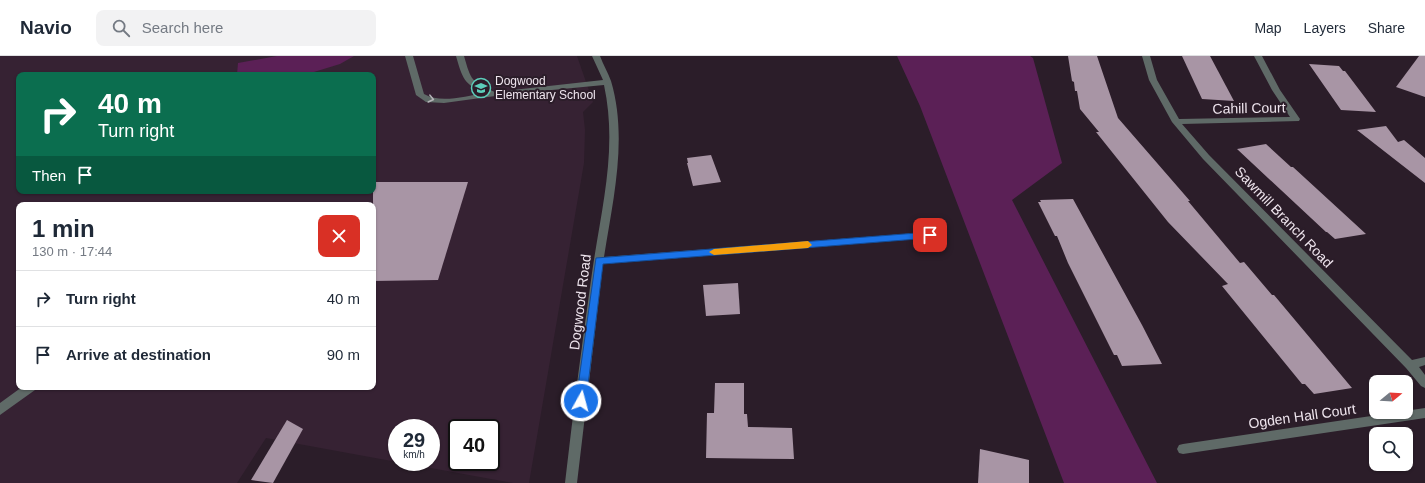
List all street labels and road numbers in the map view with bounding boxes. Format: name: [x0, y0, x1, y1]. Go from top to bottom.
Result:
street label: Cahill Court: [1212, 99, 1286, 117]
street label: Sawmill Branch Road: [1232, 163, 1336, 271]
street label: Dogwood Road: [566, 253, 594, 351]
street label: Ogden Hall Court: [1247, 401, 1357, 431]

